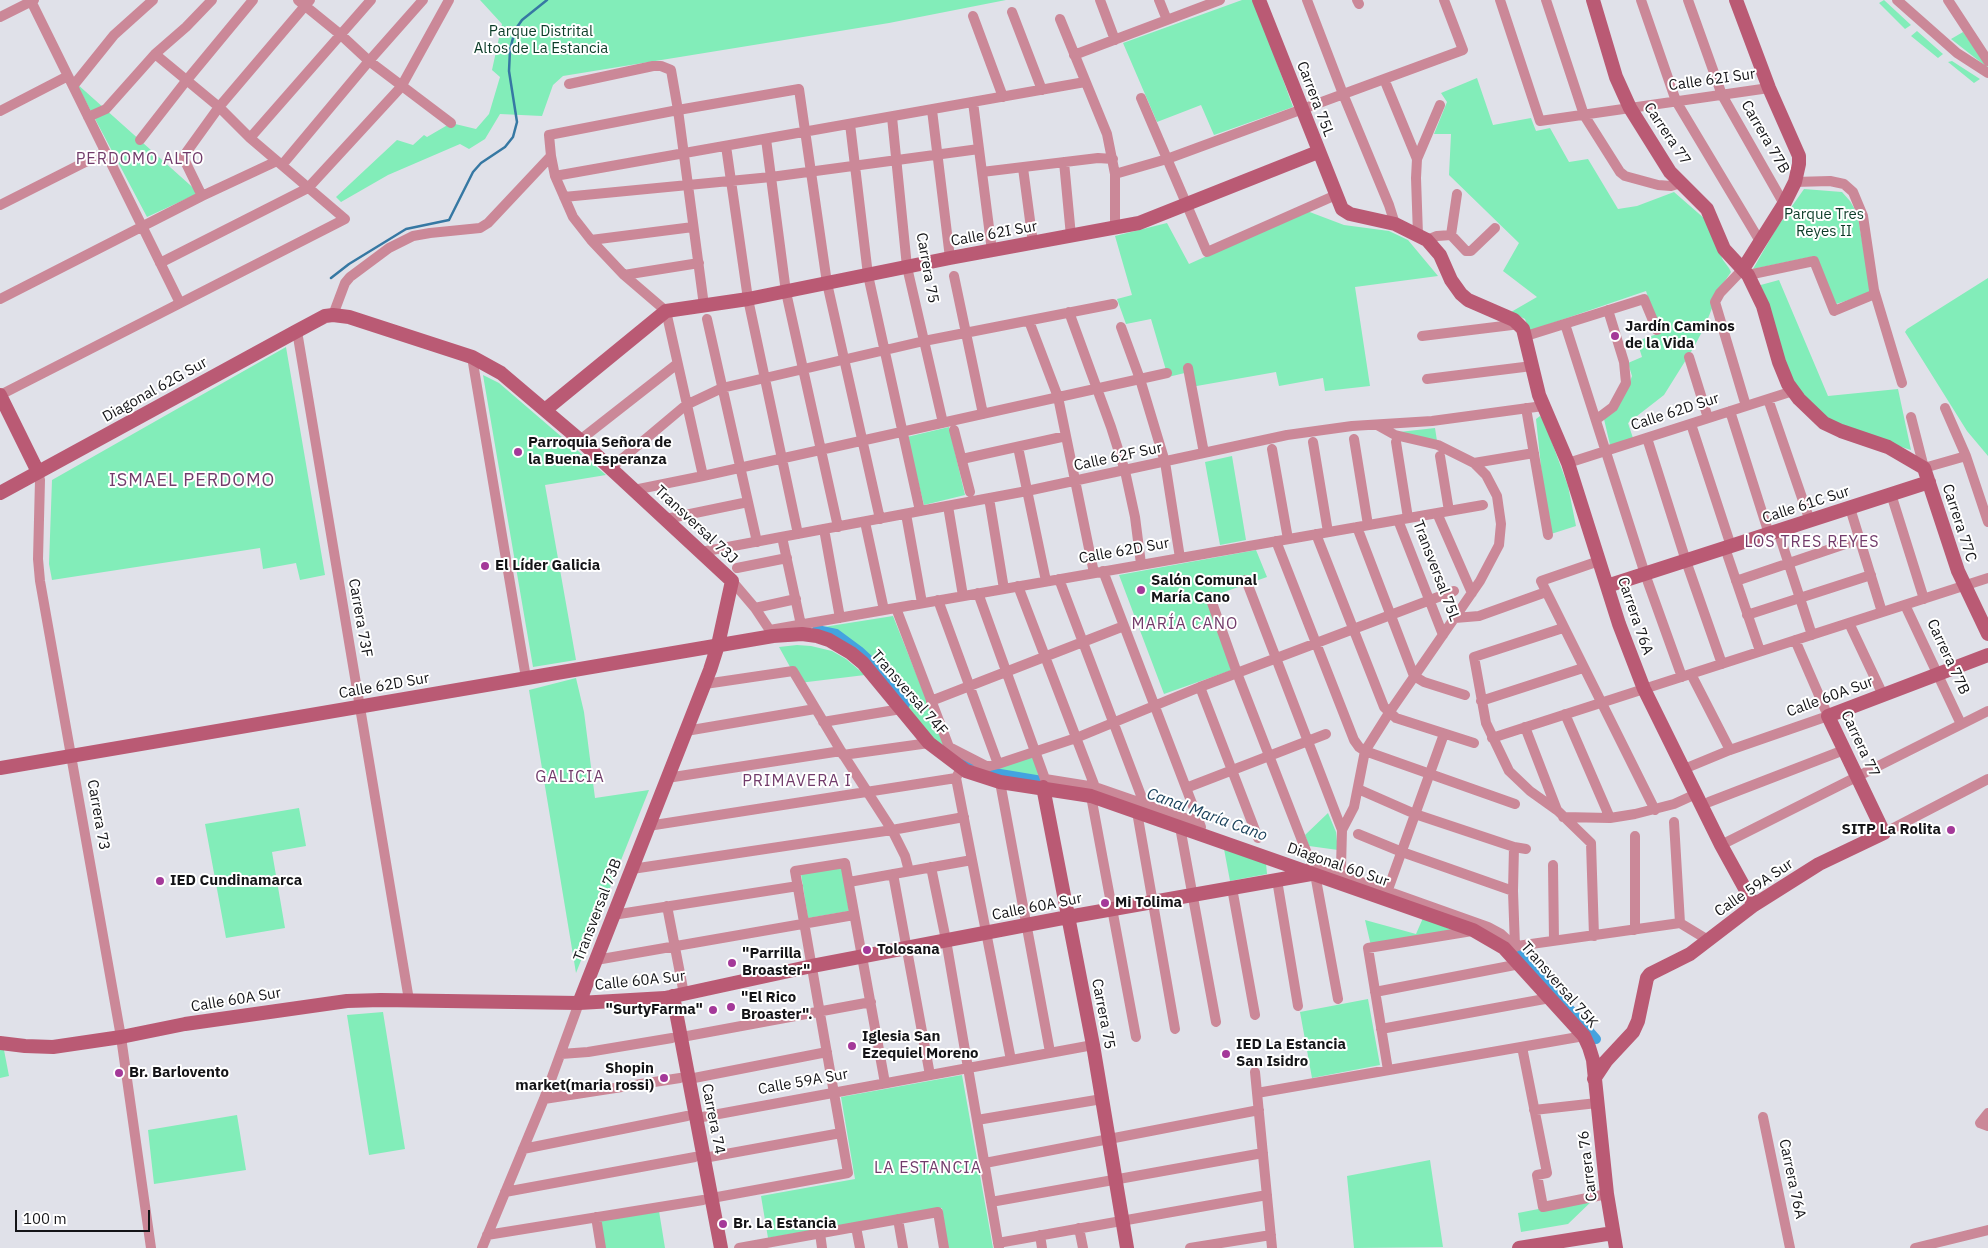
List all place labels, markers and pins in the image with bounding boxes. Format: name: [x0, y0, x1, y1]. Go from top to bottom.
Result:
place label: Jardín Caminos de la Vida: [1625, 318, 1735, 353]
marker: Jardín Caminos de la Vida: [1609, 330, 1621, 342]
place label: Parroquia Señora de la Buena Esperanza: [528, 434, 672, 469]
marker: Parroquia Señora de la Buena Esperanza: [512, 446, 524, 458]
place label: El Líder Galicia: [495, 557, 600, 575]
marker: El Líder Galicia: [479, 560, 491, 572]
place label: Salón Comunal María Cano: [1151, 572, 1257, 607]
marker: Salón Comunal María Cano: [1135, 584, 1147, 596]
place label: SITP La Rolita: [1842, 821, 1941, 839]
marker: SITP La Rolita: [1945, 824, 1957, 836]
place label: IED Cundinamarca: [170, 872, 302, 890]
marker: IED Cundinamarca: [154, 875, 166, 887]
place label: Mi Tolima: [1115, 894, 1182, 912]
marker: Mi Tolima: [1099, 897, 1111, 909]
place label: Tolosana: [877, 941, 940, 959]
marker: Tolosana: [861, 944, 873, 956]
place label: "Parrilla Broaster": [742, 945, 810, 980]
marker: "Parrilla Broaster": [726, 957, 738, 969]
place label: "El Rico Broaster".: [741, 989, 813, 1024]
place label: "SurtyFarma": [606, 1001, 703, 1019]
marker: "El Rico Broaster".: [725, 1001, 737, 1013]
marker: "SurtyFarma": [707, 1004, 719, 1016]
place label: Iglesia San Ezequiel Moreno: [862, 1028, 979, 1063]
place label: IED La Estancia San Isidro: [1236, 1036, 1346, 1071]
marker: Iglesia San Ezequiel Moreno: [846, 1040, 858, 1052]
marker: IED La Estancia San Isidro: [1220, 1048, 1232, 1060]
place label: Shopin market(maria rossi): [515, 1060, 654, 1095]
place label: Br. Barlovento: [129, 1064, 229, 1082]
marker: Br. Barlovento: [113, 1067, 125, 1079]
marker: Shopin market(maria rossi): [658, 1072, 670, 1084]
place label: Br. La Estancia: [733, 1215, 836, 1233]
marker: Br. La Estancia: [717, 1218, 729, 1230]

